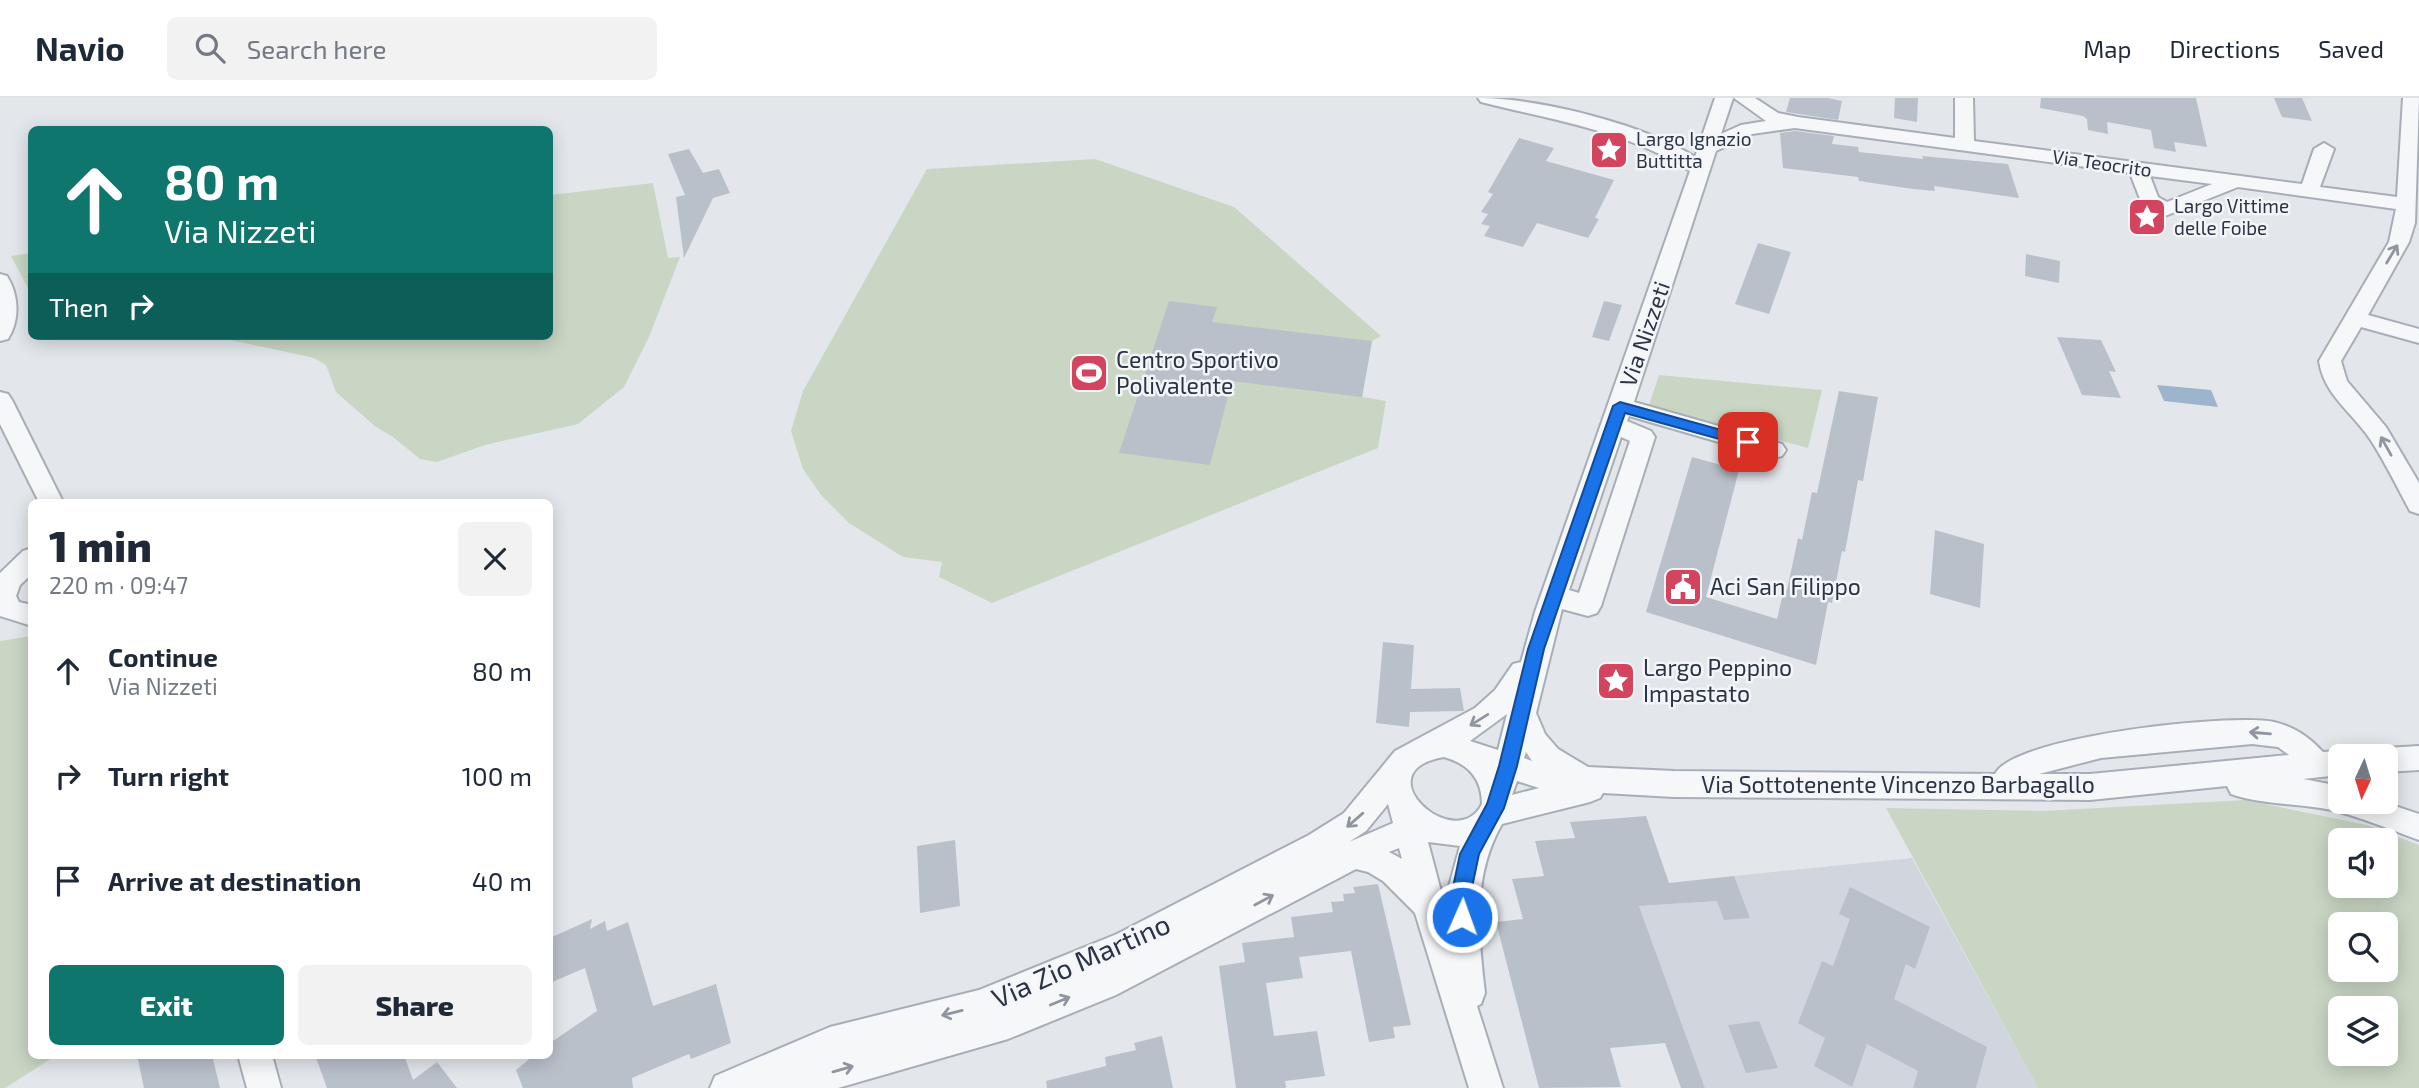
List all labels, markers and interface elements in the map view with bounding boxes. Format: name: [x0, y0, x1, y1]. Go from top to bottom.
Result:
search box: [167, 17, 657, 80]
text: Navio: [35, 28, 125, 68]
icon: search: [191, 29, 229, 67]
text: Search here: [247, 33, 386, 64]
text: Map: [2083, 34, 2131, 63]
text: Directions: [2169, 34, 2280, 63]
text: Saved: [2318, 34, 2384, 63]
place label: Largo Ignazio Buttitta: [1636, 127, 1752, 172]
place icon: Largo Ignazio Buttitta: [1588, 129, 1630, 171]
street label: Via Teocrito: [2051, 144, 2153, 181]
text: 80 m: [164, 151, 279, 210]
icon: ahead: [49, 154, 140, 245]
place label: Largo Vittime delle Foibe: [2174, 194, 2289, 239]
place icon: Largo Vittime delle Foibe: [2126, 196, 2168, 238]
text: Via Nizzeti: [164, 211, 317, 249]
one-way arrow: [2385, 244, 2399, 264]
street label: Via Nizzeti: [1613, 277, 1675, 390]
icon: right: [122, 287, 160, 325]
text: Then: [49, 291, 108, 322]
place label: Centro Sportivo Polivalente: [1116, 345, 1279, 399]
sports icon: Centro Sportivo Polivalente: [1068, 352, 1110, 394]
pin: [1718, 412, 1778, 472]
icon: arrive: [1729, 423, 1767, 461]
one-way arrow: [2379, 436, 2393, 456]
text: 1 min: [49, 520, 152, 570]
button: close: [458, 522, 532, 596]
public building icon: Aci San Filippo: [1662, 566, 1704, 608]
text: 220 m · 09:47: [49, 571, 188, 599]
place label: Aci San Filippo: [1710, 572, 1861, 600]
text: Continue: [108, 641, 218, 672]
icon: ahead: [49, 652, 87, 690]
place label: Largo Peppino Impastato: [1643, 653, 1792, 707]
text: 80 m: [472, 655, 532, 686]
place icon: Largo Peppino Impastato: [1595, 660, 1637, 702]
text: Via Nizzeti: [108, 672, 218, 700]
one-way arrow: [1469, 713, 1489, 727]
one-way arrow: [2249, 726, 2272, 739]
north arrow: [2328, 744, 2398, 814]
map controls: [2328, 744, 2398, 1066]
icon: right: [49, 757, 87, 795]
text: Turn right: [108, 760, 229, 791]
text: 100 m: [462, 760, 532, 791]
street label: Via Sottotenente Vincenzo Barbagallo: [1701, 770, 2095, 798]
one-way arrow: [1346, 812, 1364, 828]
button: sound: [2328, 828, 2398, 898]
icon: arrive: [49, 862, 87, 900]
text: Arrive at destination: [108, 865, 361, 896]
text: 40 m: [472, 865, 532, 896]
position arrow: [1425, 880, 1499, 954]
one-way arrow: [1253, 893, 1274, 907]
street label: Via Zio Martino: [986, 906, 1175, 1015]
button: search: [2328, 912, 2398, 982]
button: Exit: [49, 965, 284, 1045]
button: Share: [298, 965, 532, 1045]
one-way arrow: [1049, 994, 1071, 1007]
button: layers: [2328, 996, 2398, 1066]
one-way arrow: [941, 1007, 964, 1020]
one-way arrow: [832, 1062, 854, 1075]

